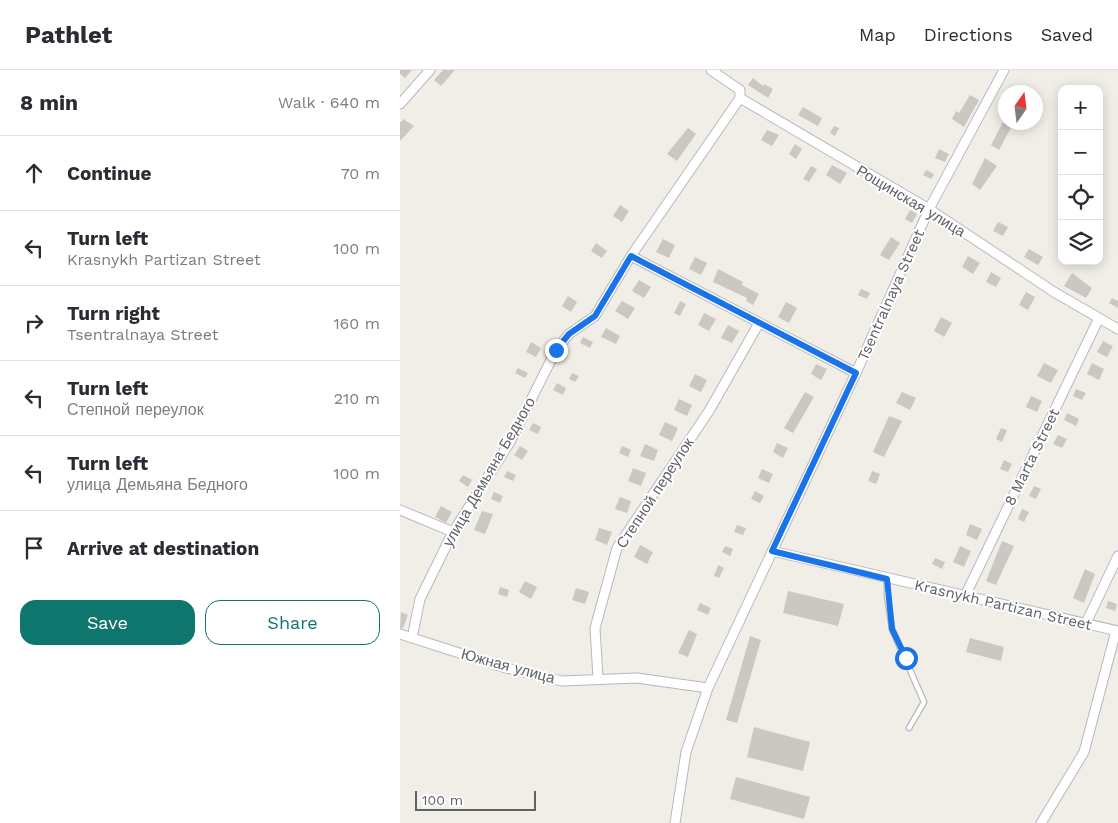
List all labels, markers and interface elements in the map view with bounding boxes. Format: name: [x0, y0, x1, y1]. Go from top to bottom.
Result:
text: Pathlet: [25, 21, 112, 49]
text: Map: [859, 24, 896, 45]
text: Directions: [924, 24, 1013, 45]
text: Saved: [1041, 24, 1093, 45]
north arrow: [998, 85, 1043, 130]
map controls: [1058, 85, 1103, 265]
button: +: [1058, 85, 1103, 130]
text: 8 min: [20, 90, 78, 115]
text: Walk · 640 m: [278, 93, 380, 112]
button: −: [1058, 130, 1103, 175]
icon: ahead: [20, 159, 48, 187]
street label: Рощинская улица: [853, 161, 969, 241]
text: Continue: [67, 162, 151, 185]
text: 70 m: [341, 164, 380, 183]
button: locate: [1058, 175, 1103, 220]
button: layers: [1058, 220, 1103, 265]
street label: Tsentralnaya Street: [854, 226, 928, 364]
text: Turn left: [67, 227, 148, 250]
icon: left: [20, 234, 48, 262]
text: 100 m: [333, 239, 380, 258]
text: Krasnykh Partizan Street: [67, 250, 261, 269]
text: Turn right: [67, 302, 160, 325]
icon: right: [20, 309, 48, 337]
text: 160 m: [333, 314, 380, 333]
text: Tsentralnaya Street: [67, 325, 218, 344]
route end: [545, 339, 568, 362]
text: Turn left: [67, 377, 148, 400]
icon: left: [20, 384, 48, 412]
text: 210 m: [334, 389, 380, 408]
street label: улица Демьяна Бедного: [439, 394, 539, 550]
text: Степной переулок: [67, 400, 204, 419]
street label: 8 Marta Street: [1001, 405, 1064, 509]
street label: Степной переулок: [613, 434, 698, 552]
text: Turn left: [67, 452, 148, 475]
icon: left: [20, 459, 48, 487]
text: 100 m: [333, 464, 380, 483]
text: улица Демьяна Бедного: [67, 475, 248, 494]
icon: arrive: [20, 534, 48, 562]
text: Arrive at destination: [67, 537, 259, 560]
street label: Krasnykh Partizan Street: [913, 576, 1094, 634]
button: Save: [20, 600, 195, 645]
button: Share: [205, 600, 380, 645]
street label: Южная улица: [459, 645, 557, 687]
route start: [895, 647, 918, 670]
scale bar: [415, 788, 536, 811]
text: 100 m: [422, 792, 463, 808]

